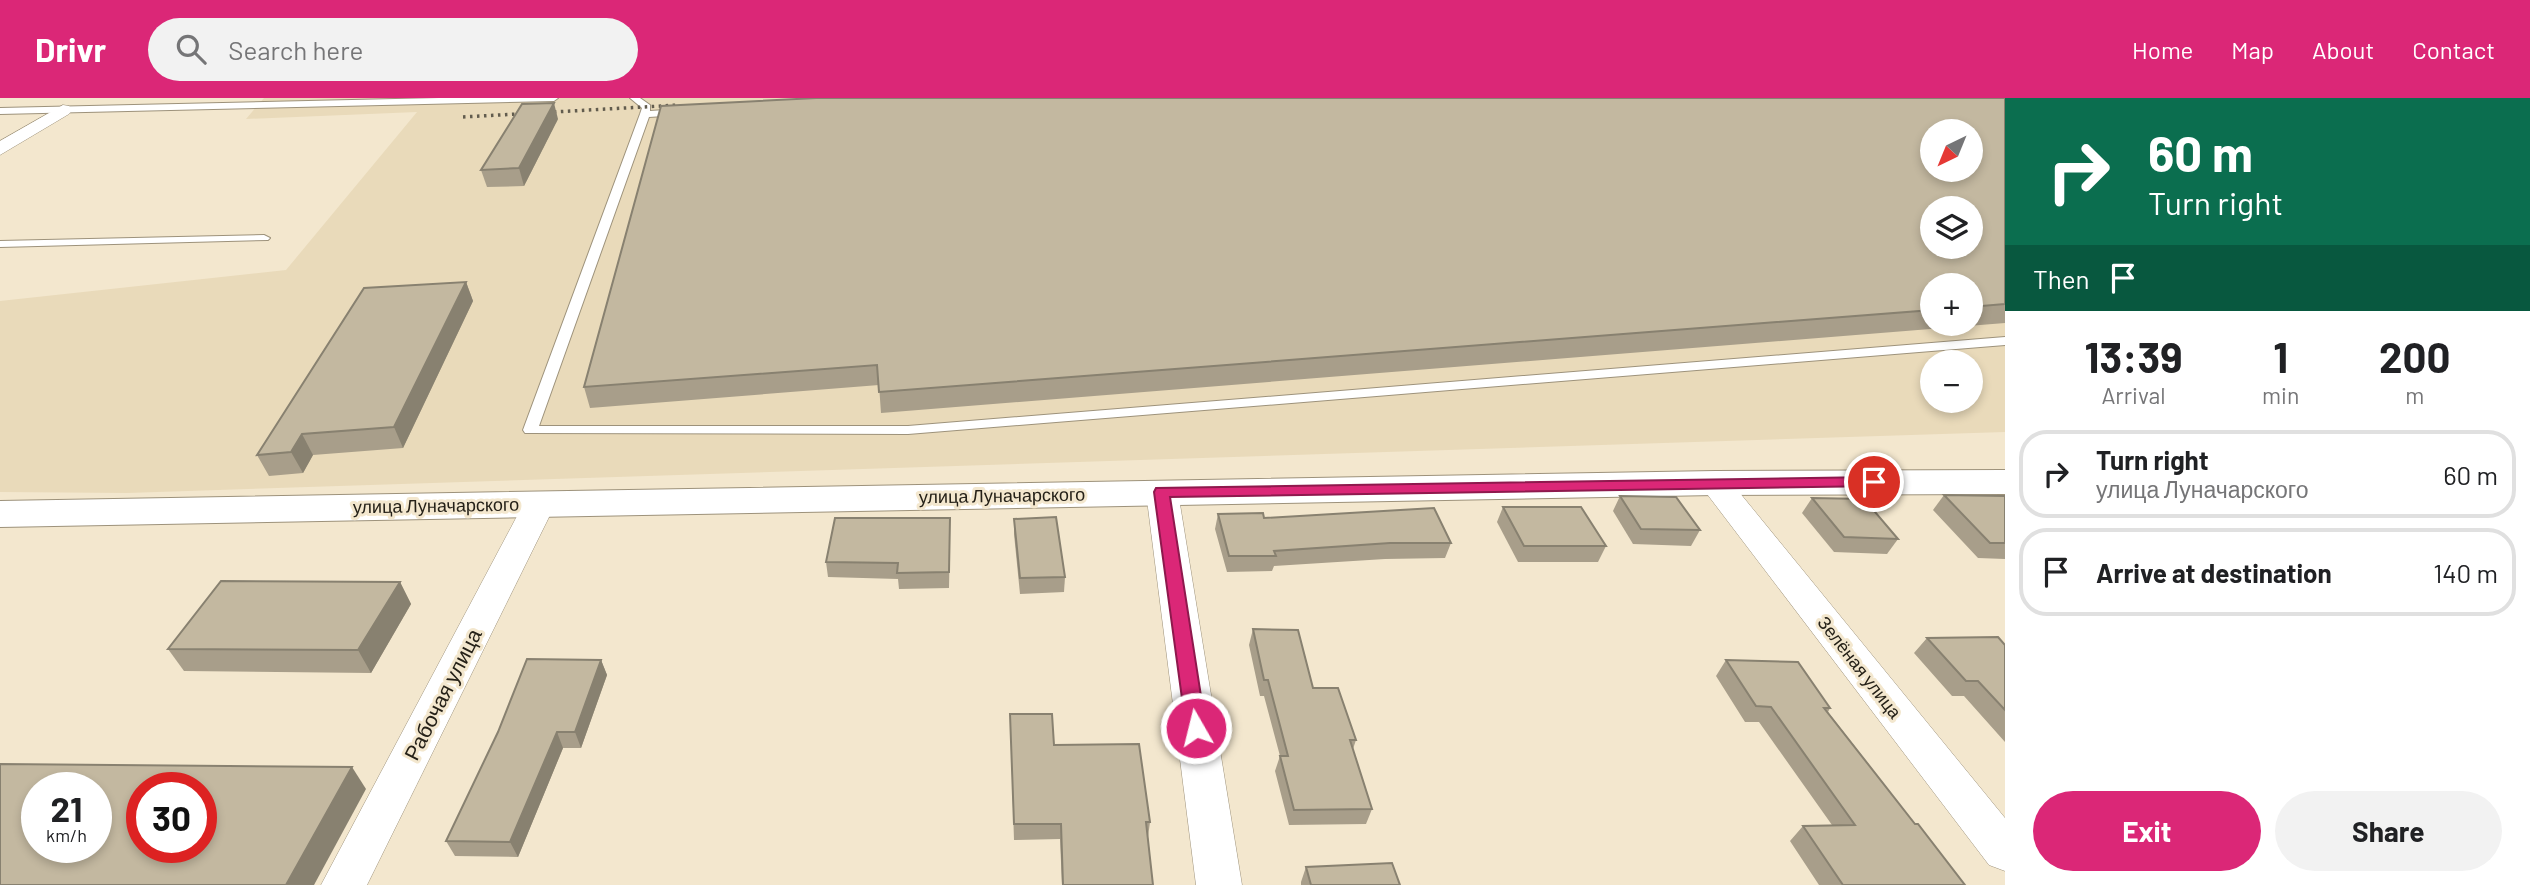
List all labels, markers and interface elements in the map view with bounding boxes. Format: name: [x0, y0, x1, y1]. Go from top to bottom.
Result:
search box: [148, 18, 638, 81]
text: Drivr: [35, 29, 106, 69]
icon: search: [172, 30, 210, 68]
text: Search here: [228, 34, 363, 65]
text: Home: [2132, 35, 2193, 64]
text: Map: [2231, 35, 2274, 64]
text: About: [2312, 35, 2374, 64]
text: Contact: [2412, 35, 2495, 64]
north arrow: [1920, 119, 1983, 182]
map controls: [1920, 119, 1983, 413]
text: 60 m: [2148, 123, 2253, 182]
icon: right: [2033, 126, 2124, 217]
text: Turn right: [2148, 183, 2283, 221]
button: layers: [1920, 196, 1983, 259]
icon: arrive: [2104, 259, 2142, 297]
text: Then: [2033, 263, 2090, 294]
button: +: [1920, 273, 1983, 336]
text: 13:39: [2085, 331, 2182, 381]
text: 1: [2273, 331, 2288, 381]
text: 200: [2379, 331, 2450, 381]
button: −: [1920, 350, 1983, 413]
text: Arrival: [2101, 381, 2166, 409]
text: min: [2262, 381, 2299, 409]
text: m: [2405, 381, 2424, 409]
text: Turn right: [2096, 444, 2209, 475]
pin: [1844, 452, 1904, 512]
icon: right: [2037, 455, 2075, 493]
text: 60 m: [2443, 459, 2498, 490]
icon: arrive: [1855, 463, 1893, 501]
text: улица Луначарского: [2096, 475, 2309, 503]
street label: улица Луначарского: [919, 483, 1085, 507]
street label: улица Луначарского: [353, 493, 519, 517]
icon: arrive: [2037, 553, 2075, 591]
text: Arrive at destination: [2096, 557, 2332, 588]
text: 140 m: [2433, 557, 2498, 588]
street label: Зелёная улица: [1813, 612, 1907, 723]
street label: Рабочая улица: [398, 624, 486, 764]
position arrow: [1159, 691, 1233, 765]
speed limit sign: 30: [126, 772, 217, 863]
text: 21: [51, 787, 82, 829]
button: Exit: [2033, 791, 2261, 871]
button: Share: [2275, 791, 2502, 871]
text: km/h: [46, 824, 87, 846]

